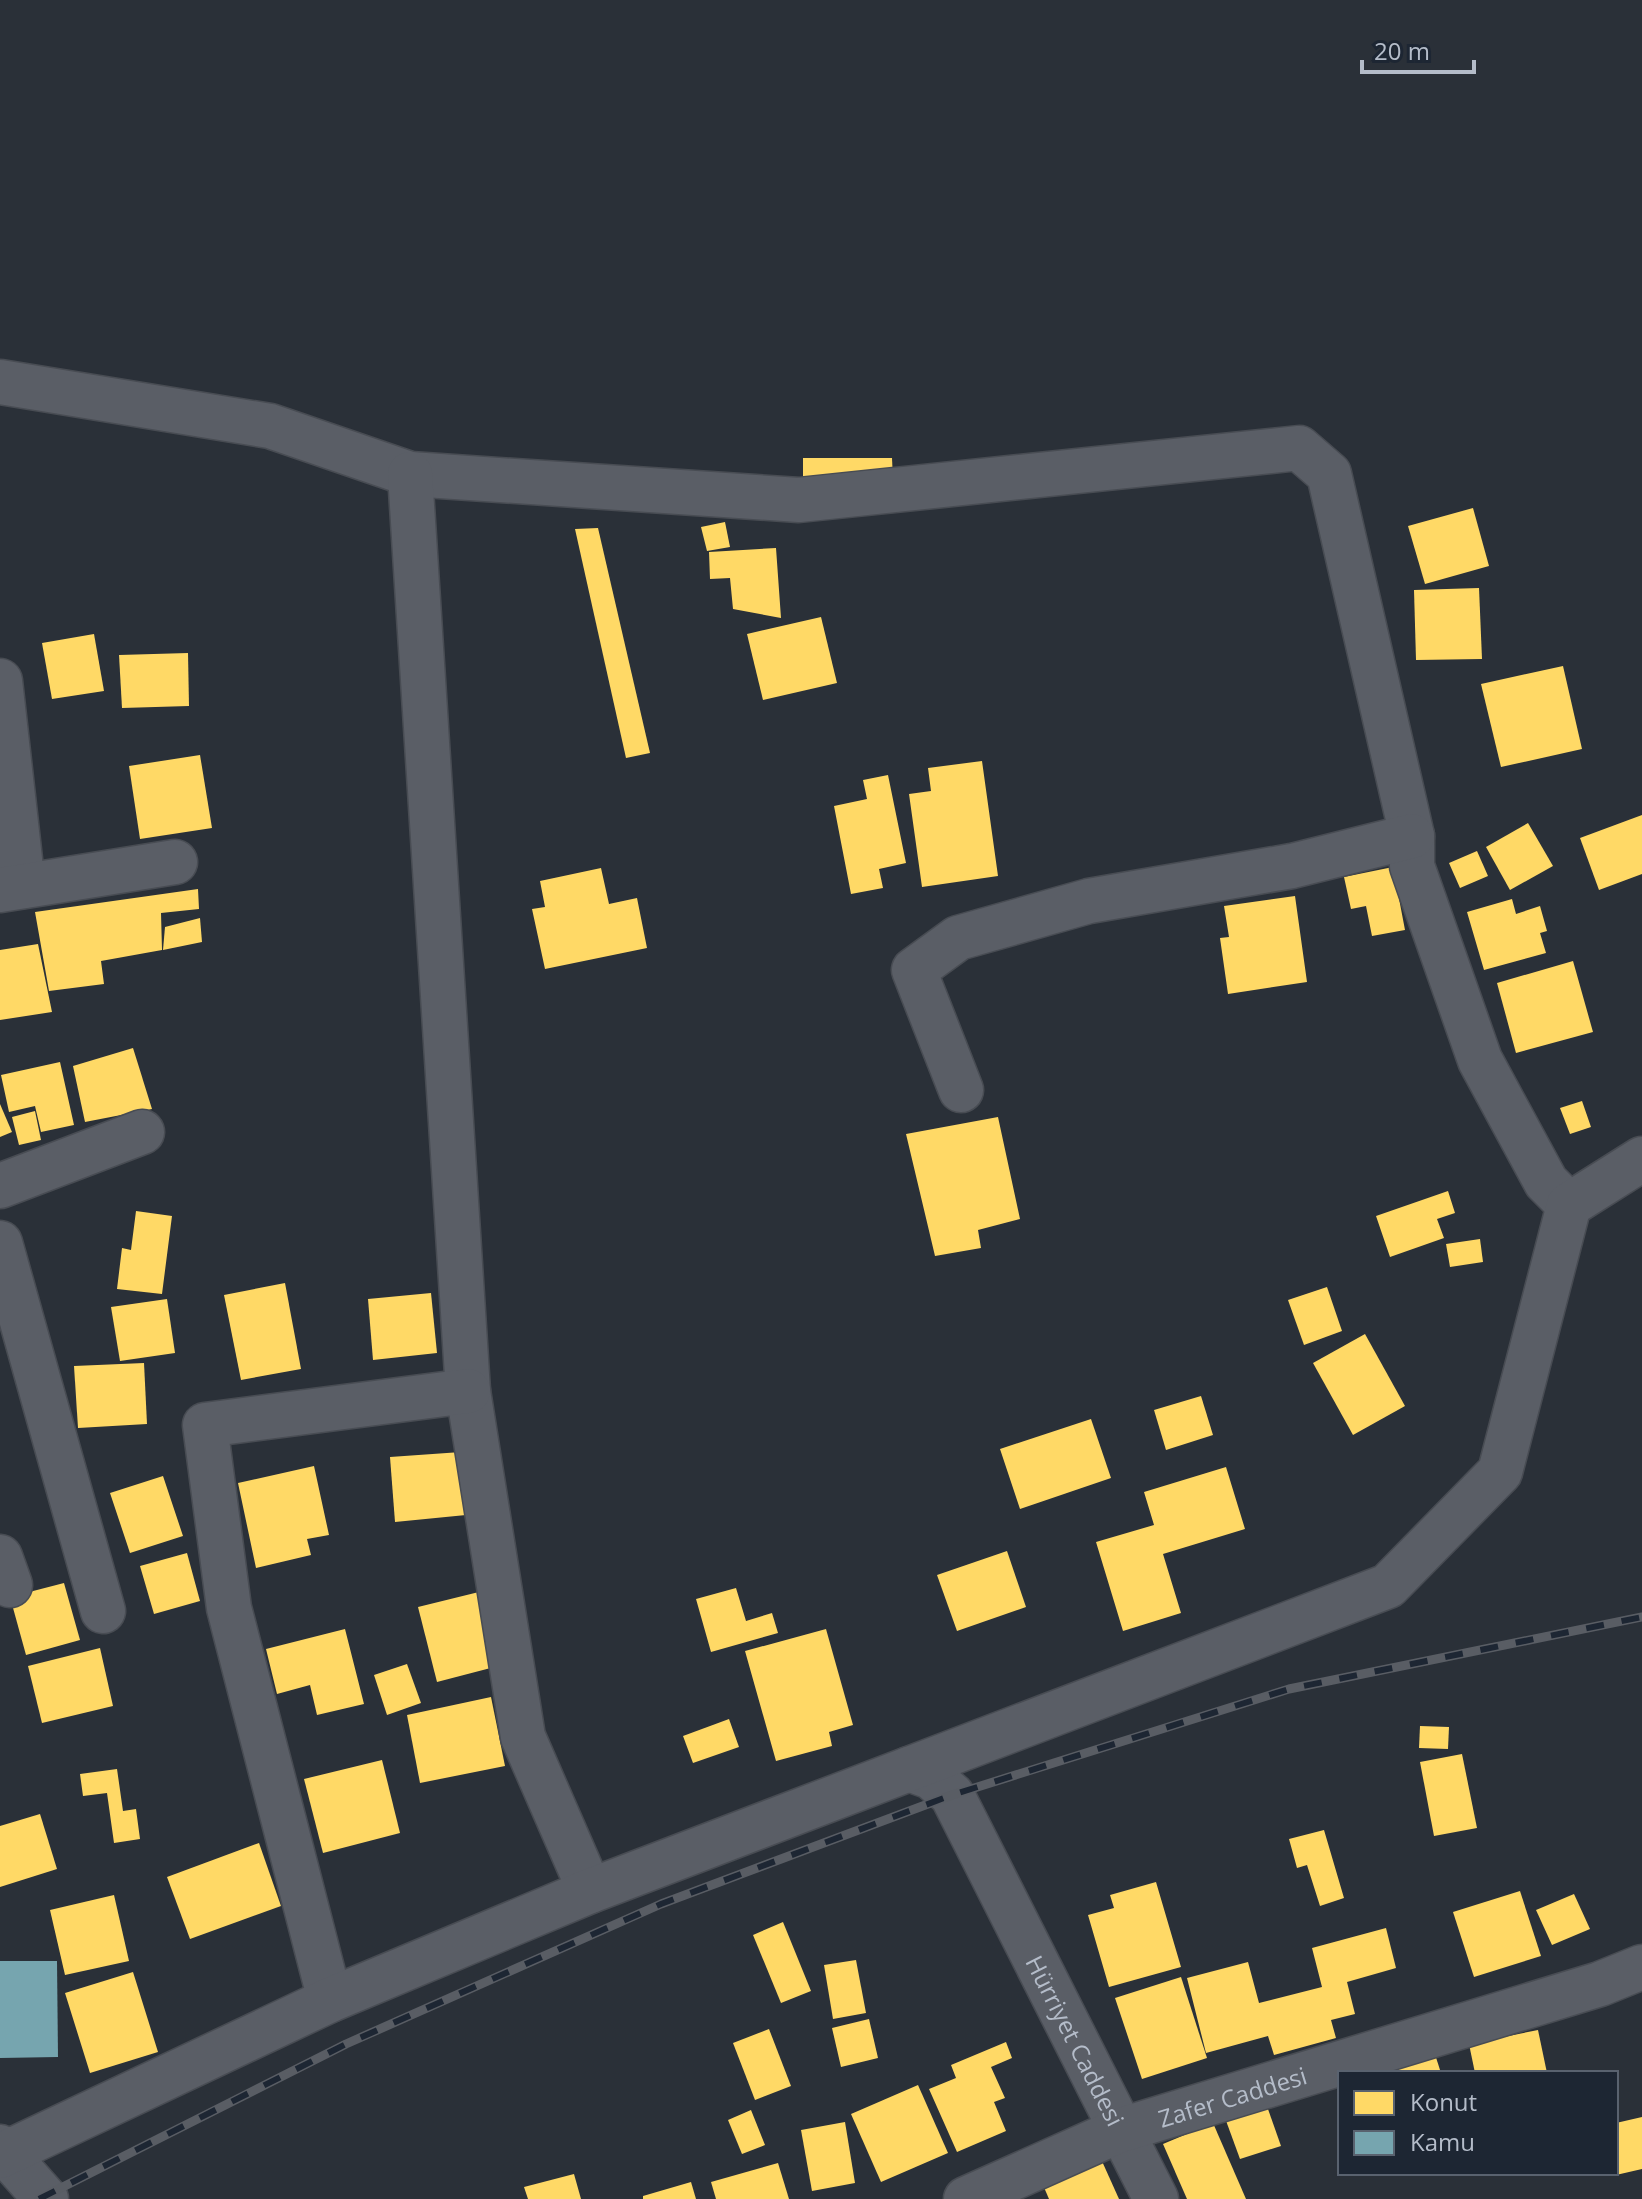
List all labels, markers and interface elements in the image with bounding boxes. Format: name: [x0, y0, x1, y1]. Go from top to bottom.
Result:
scale bar: [1362, 24, 1474, 74]
text: 20 m: [1374, 34, 1430, 67]
street label: Hürriyet Caddesi: [1019, 1949, 1133, 2131]
street label: Zafer Caddesi: [1154, 2058, 1311, 2134]
legend: [1338, 2071, 1618, 2175]
text: Konut: [1410, 2085, 1477, 2118]
text: Kamu: [1410, 2125, 1475, 2158]

